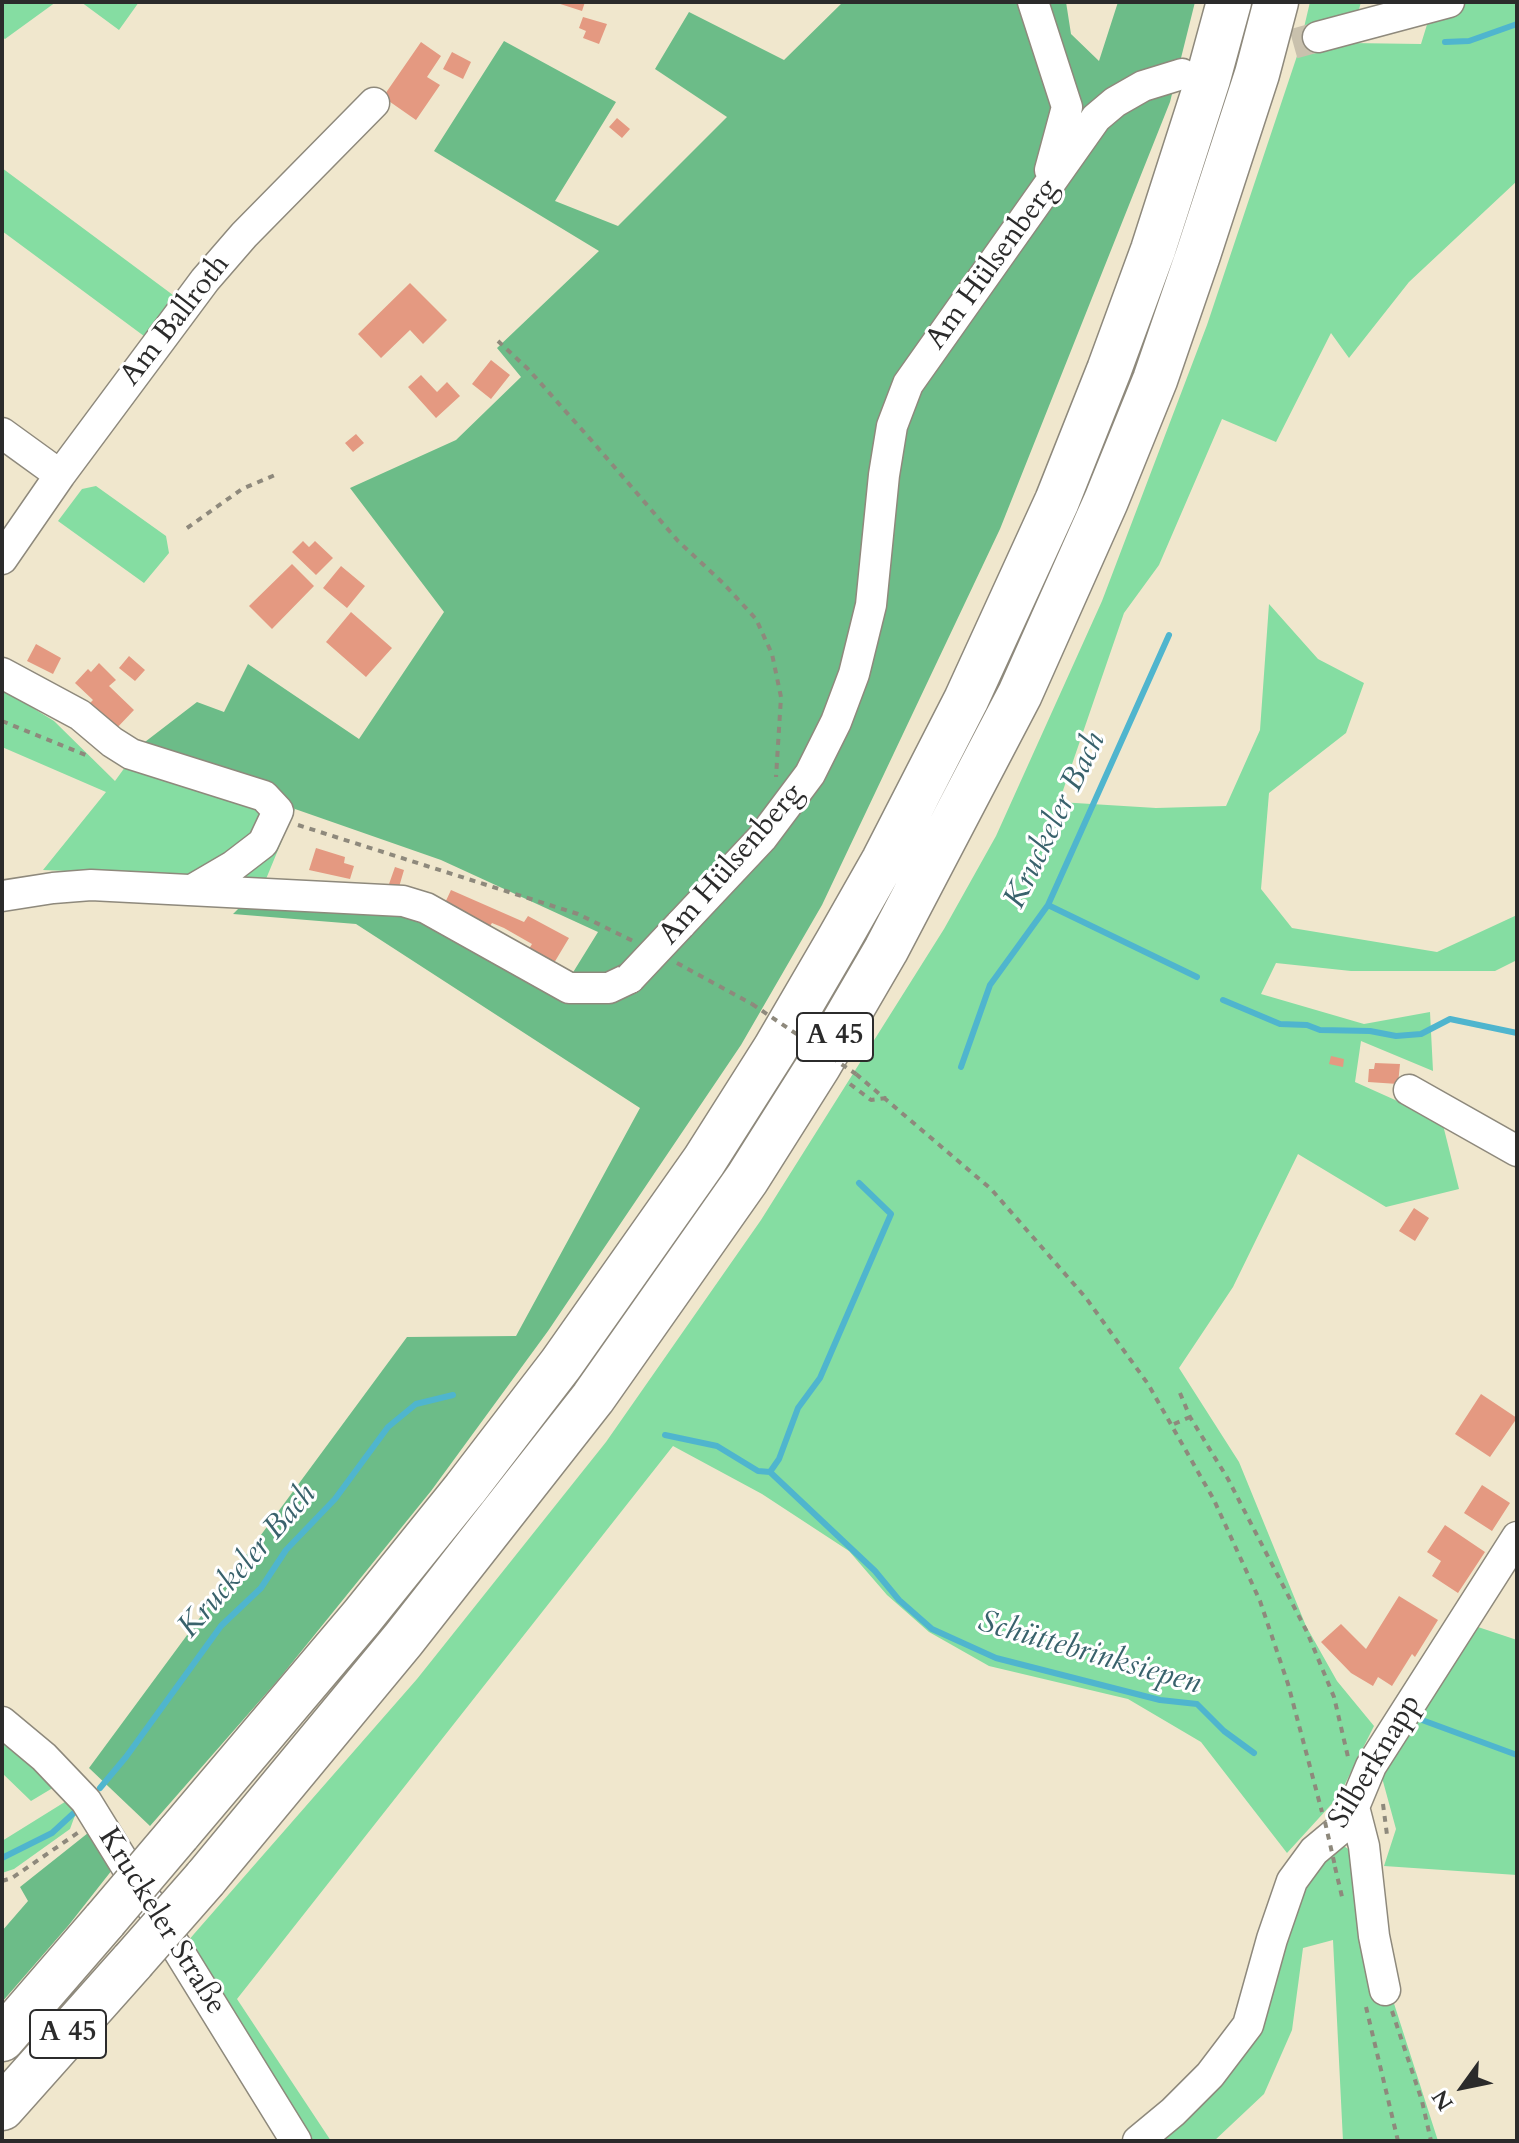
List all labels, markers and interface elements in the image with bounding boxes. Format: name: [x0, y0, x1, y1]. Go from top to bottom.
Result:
street label: Am Hülsenberg: [919, 173, 1067, 357]
street label: Am Ballroth: [114, 248, 238, 394]
water label: Kruckeler Bach: [997, 727, 1115, 915]
street label: Am Hülsenberg: [652, 777, 812, 953]
road number: A 45: [797, 1013, 873, 1061]
water label: Kruckeler Bach: [171, 1477, 325, 1647]
water label: Schüttebrinksiepen: [973, 1604, 1205, 1704]
street label: Silberknapp: [1322, 1689, 1430, 1835]
street label: Kruckeler Straße: [89, 1822, 233, 2022]
road number: A 45: [30, 2010, 106, 2058]
north arrow: [1423, 2047, 1503, 2127]
text: N: [1425, 2084, 1461, 2116]

